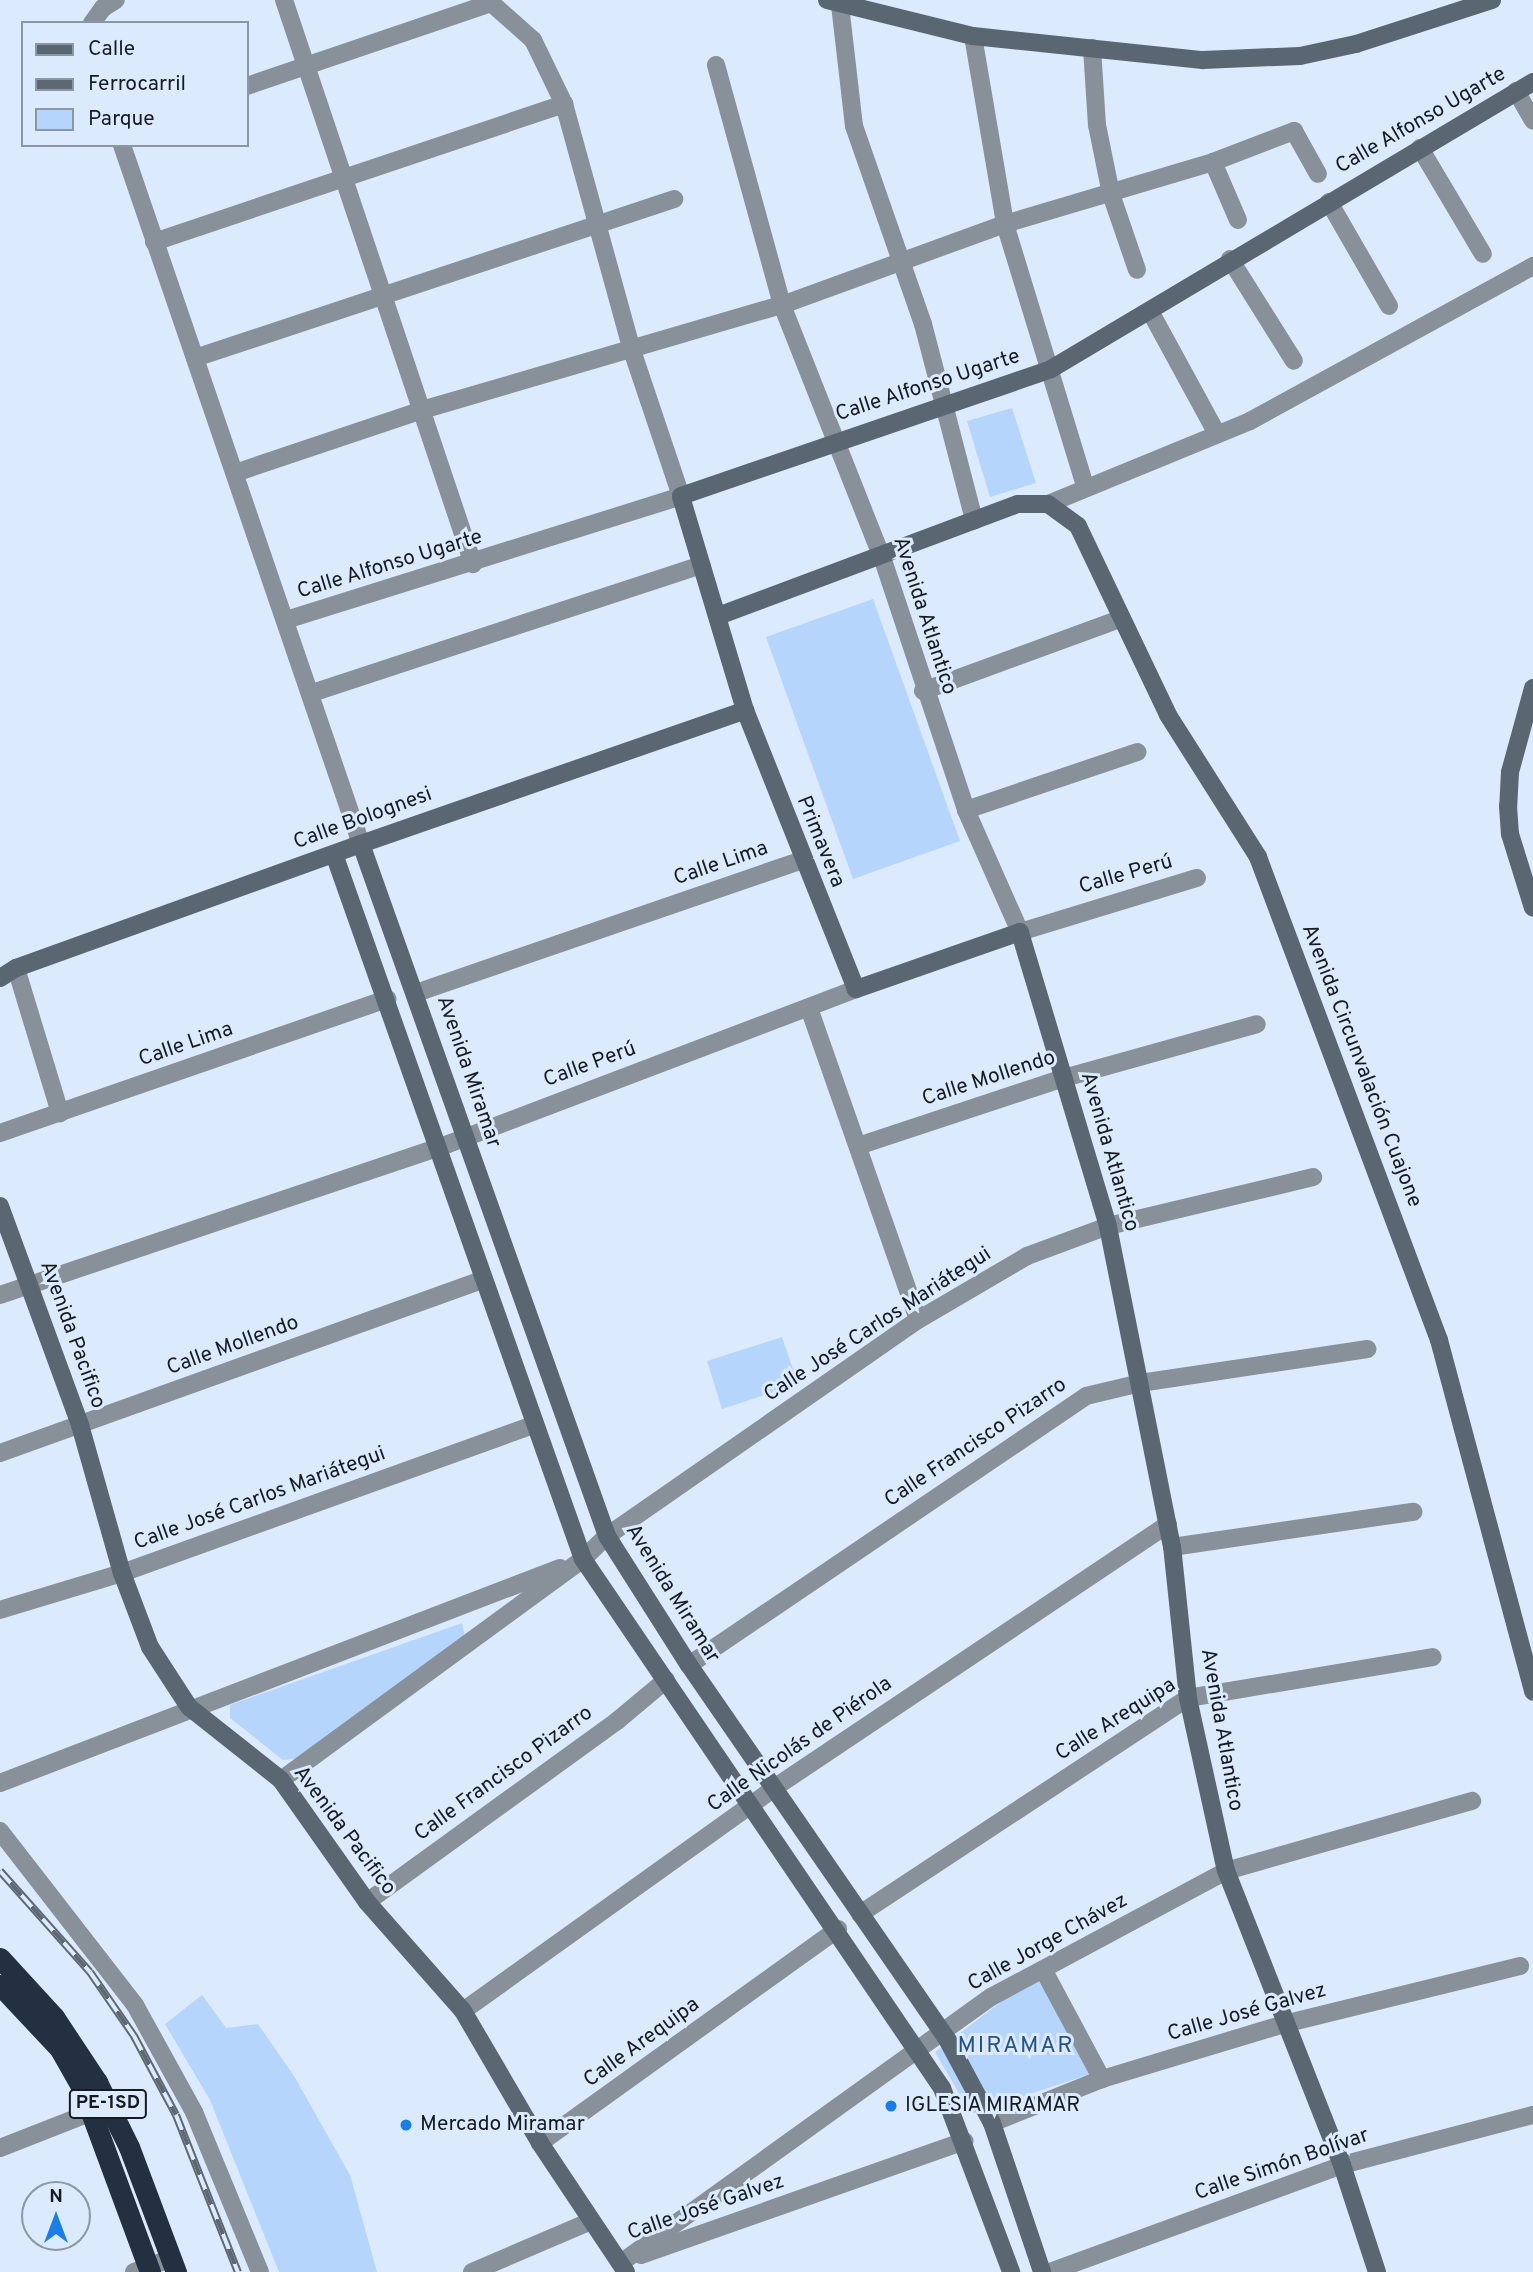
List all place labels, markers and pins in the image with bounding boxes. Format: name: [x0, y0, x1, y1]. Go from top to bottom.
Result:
place label: IGLESIA MIRAMAR: [905, 2093, 1081, 2119]
marker: IGLESIA MIRAMAR: [883, 2098, 899, 2114]
place label: Mercado Miramar: [420, 2112, 585, 2138]
marker: Mercado Miramar: [398, 2117, 414, 2133]

